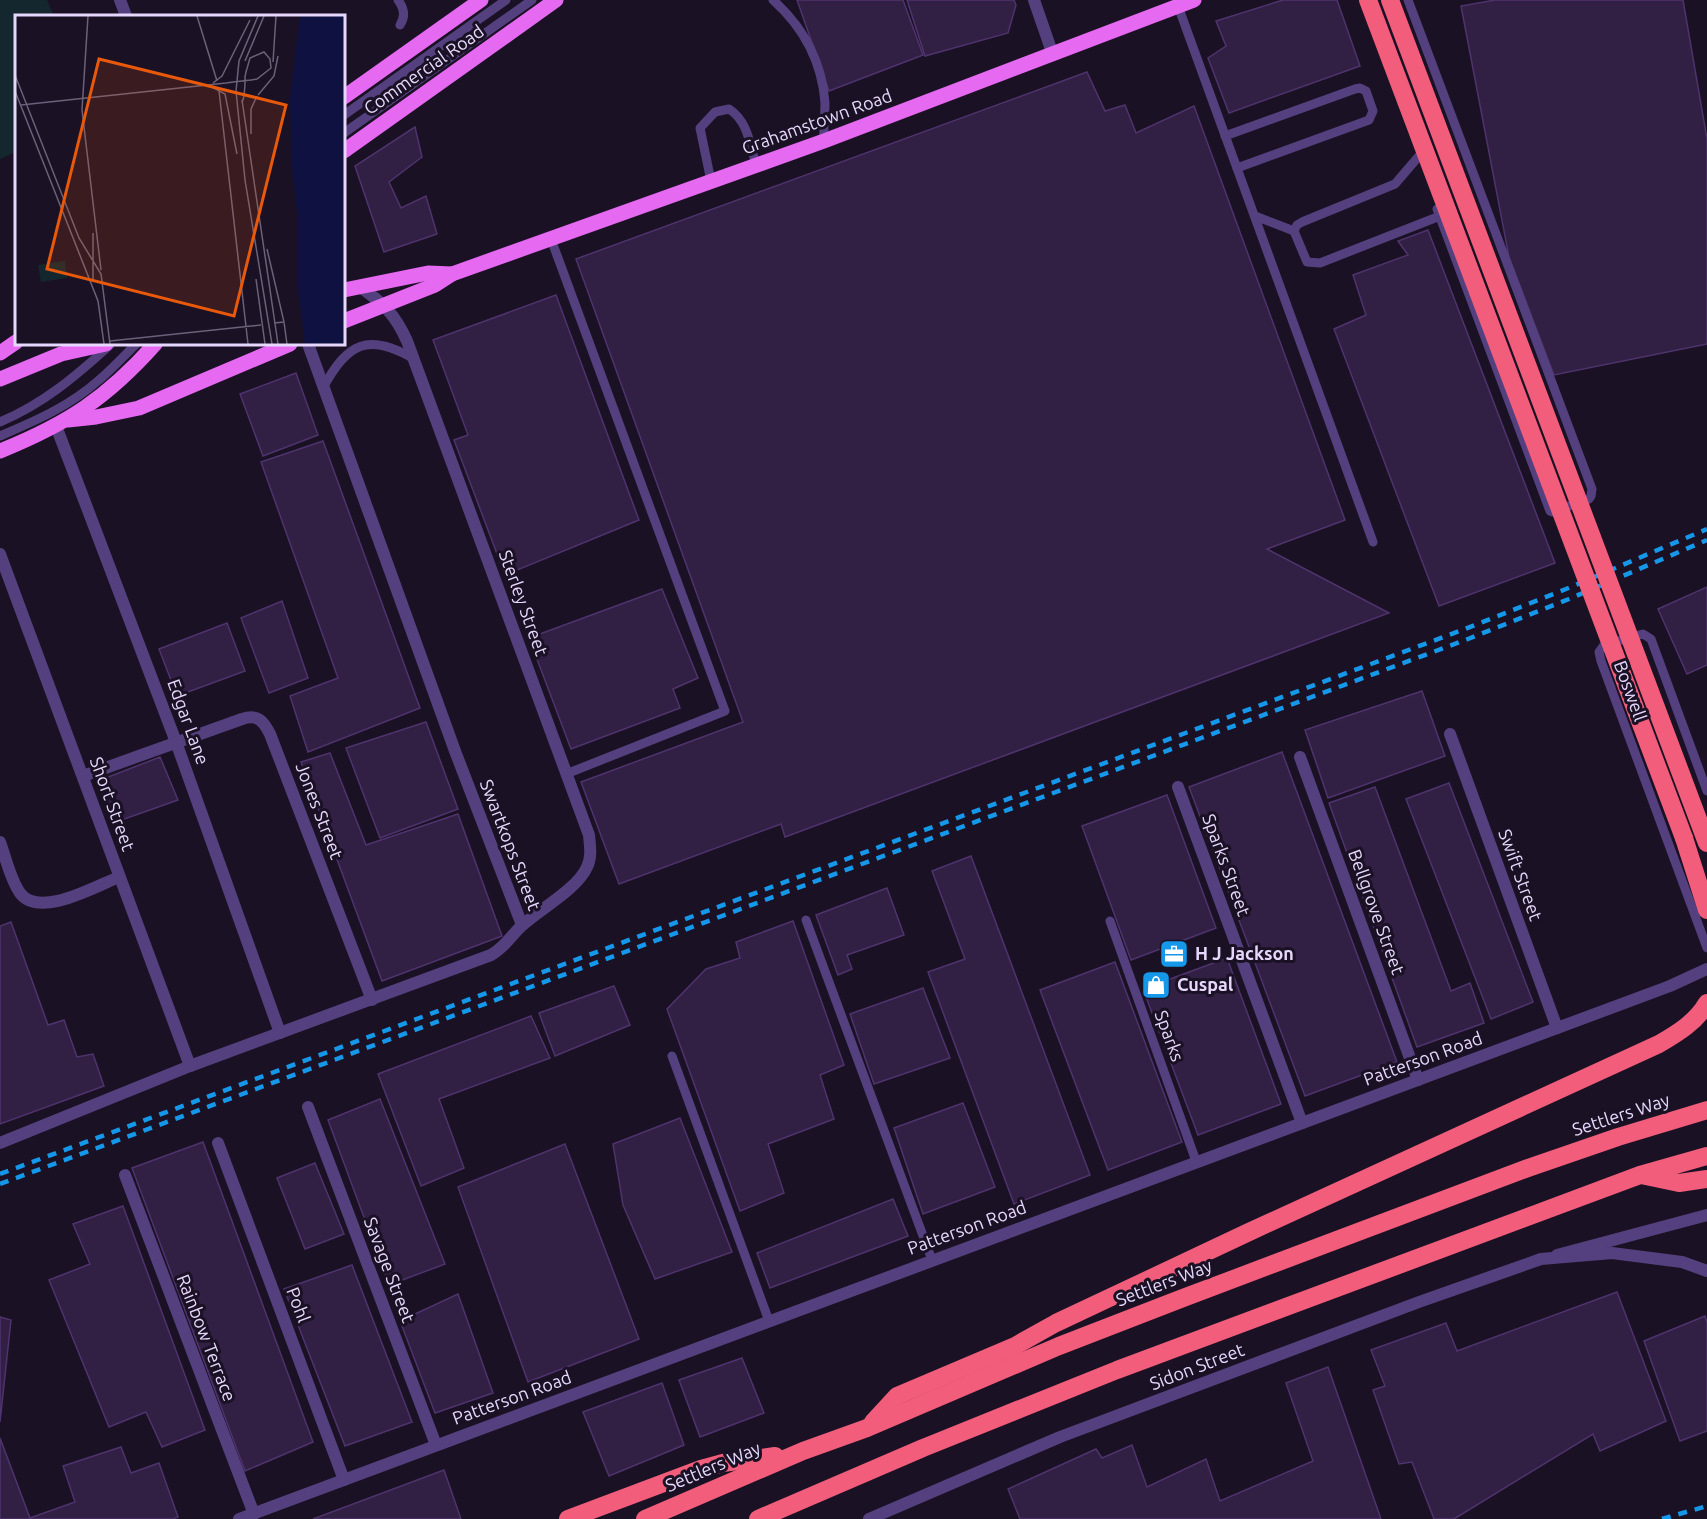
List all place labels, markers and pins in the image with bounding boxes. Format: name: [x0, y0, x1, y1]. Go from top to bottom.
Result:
office icon: H J Jackson: [1158, 938, 1190, 970]
place label: H J Jackson: [1195, 943, 1294, 963]
shop icon: Cuspal: [1140, 969, 1172, 1001]
place label: Cuspal: [1177, 974, 1234, 994]

